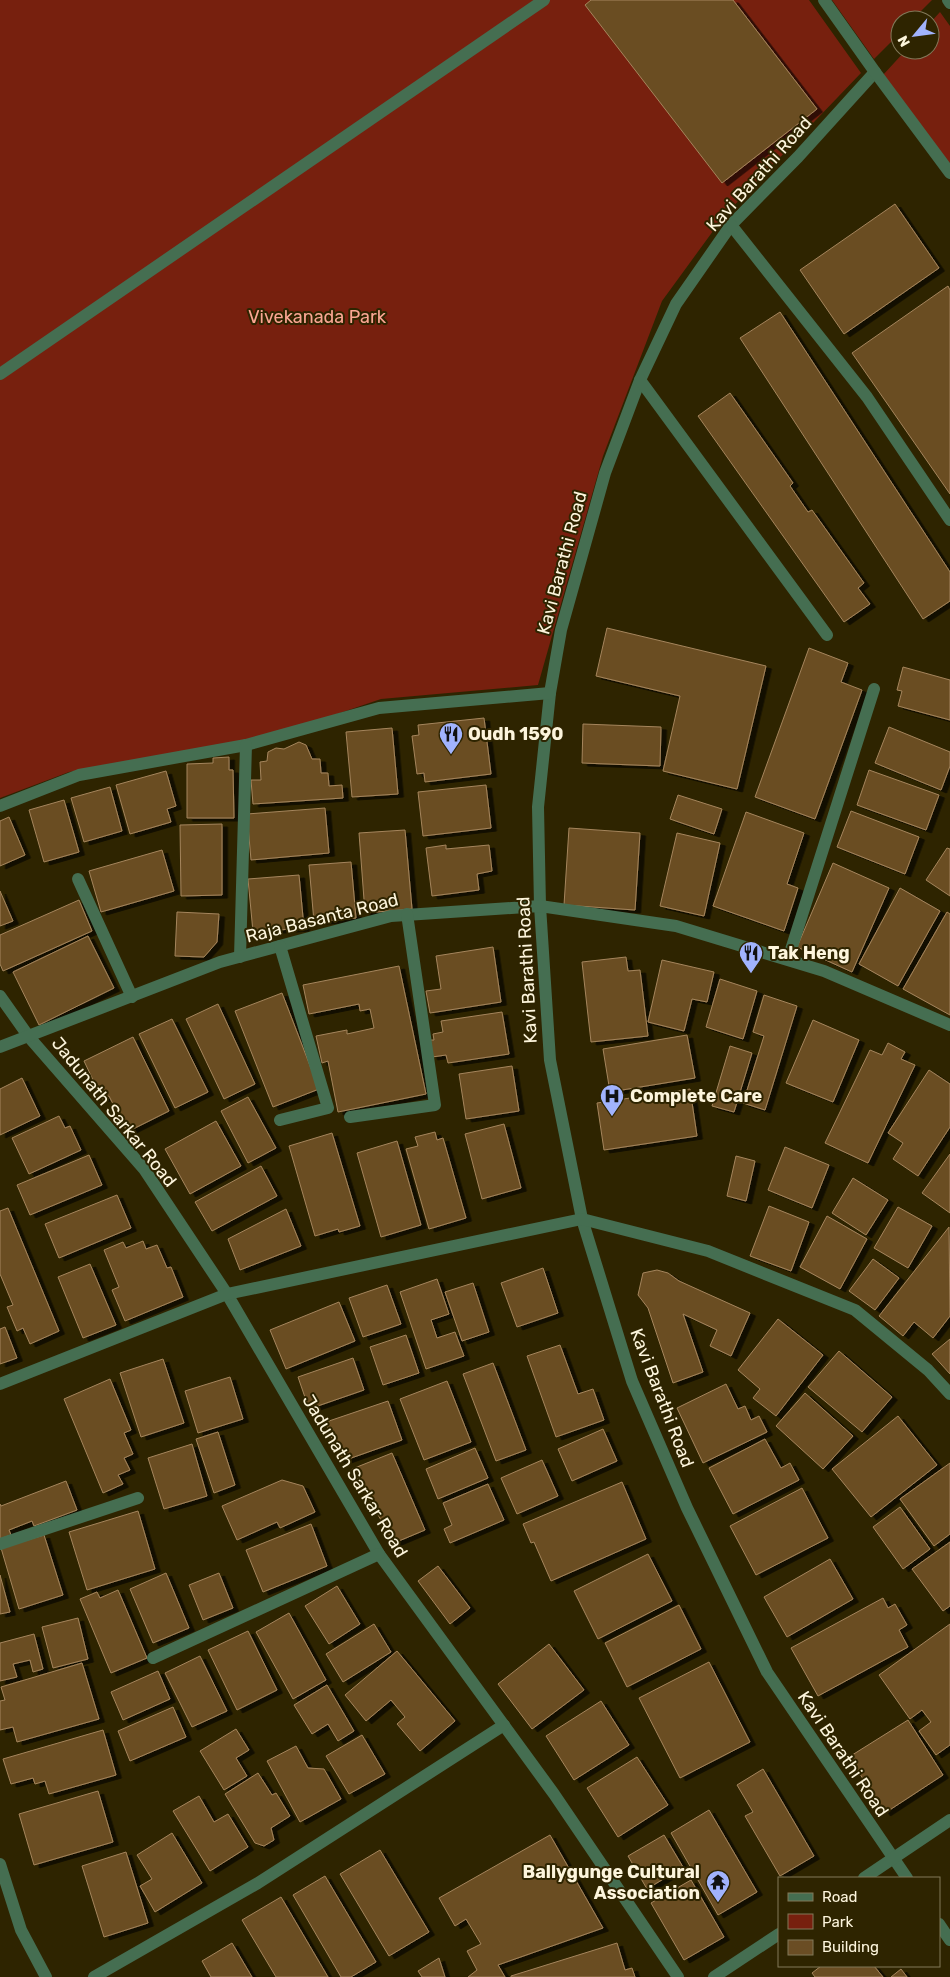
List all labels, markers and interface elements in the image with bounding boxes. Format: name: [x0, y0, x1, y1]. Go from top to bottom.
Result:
north arrow: [890, 10, 940, 60]
text: N: [894, 33, 914, 50]
street label: Kavi Barathi Road: [702, 112, 816, 236]
park label: Vivekanada Park: [248, 306, 387, 328]
street label: Kavi Barathi Road: [532, 489, 592, 637]
restaurant icon: Oudh 1590: [438, 721, 464, 755]
place label: Oudh 1590: [468, 723, 564, 745]
street label: Raja Basanta Road: [243, 888, 401, 948]
street label: Kavi Barathi Road: [512, 896, 542, 1044]
restaurant icon: Tak Heng: [738, 940, 764, 974]
place label: Tak Heng: [768, 942, 850, 964]
street label: Jadunath Sarkar Road: [47, 1033, 181, 1191]
hospital icon: Complete Care: [599, 1083, 625, 1117]
place label: Complete Care: [630, 1085, 763, 1107]
street label: Kavi Barathi Road: [625, 1325, 699, 1471]
street label: Jadunath Sarkar Road: [298, 1390, 412, 1562]
street label: Kavi Barathi Road: [793, 1687, 893, 1821]
place label: Ballygunge Cultural Association: [522, 1861, 700, 1904]
temple icon: Ballygunge Cultural Association: [705, 1869, 731, 1903]
legend: [778, 1877, 940, 1967]
text: Road: [822, 1888, 858, 1906]
text: Park: [822, 1913, 853, 1931]
text: Building: [822, 1938, 879, 1956]

